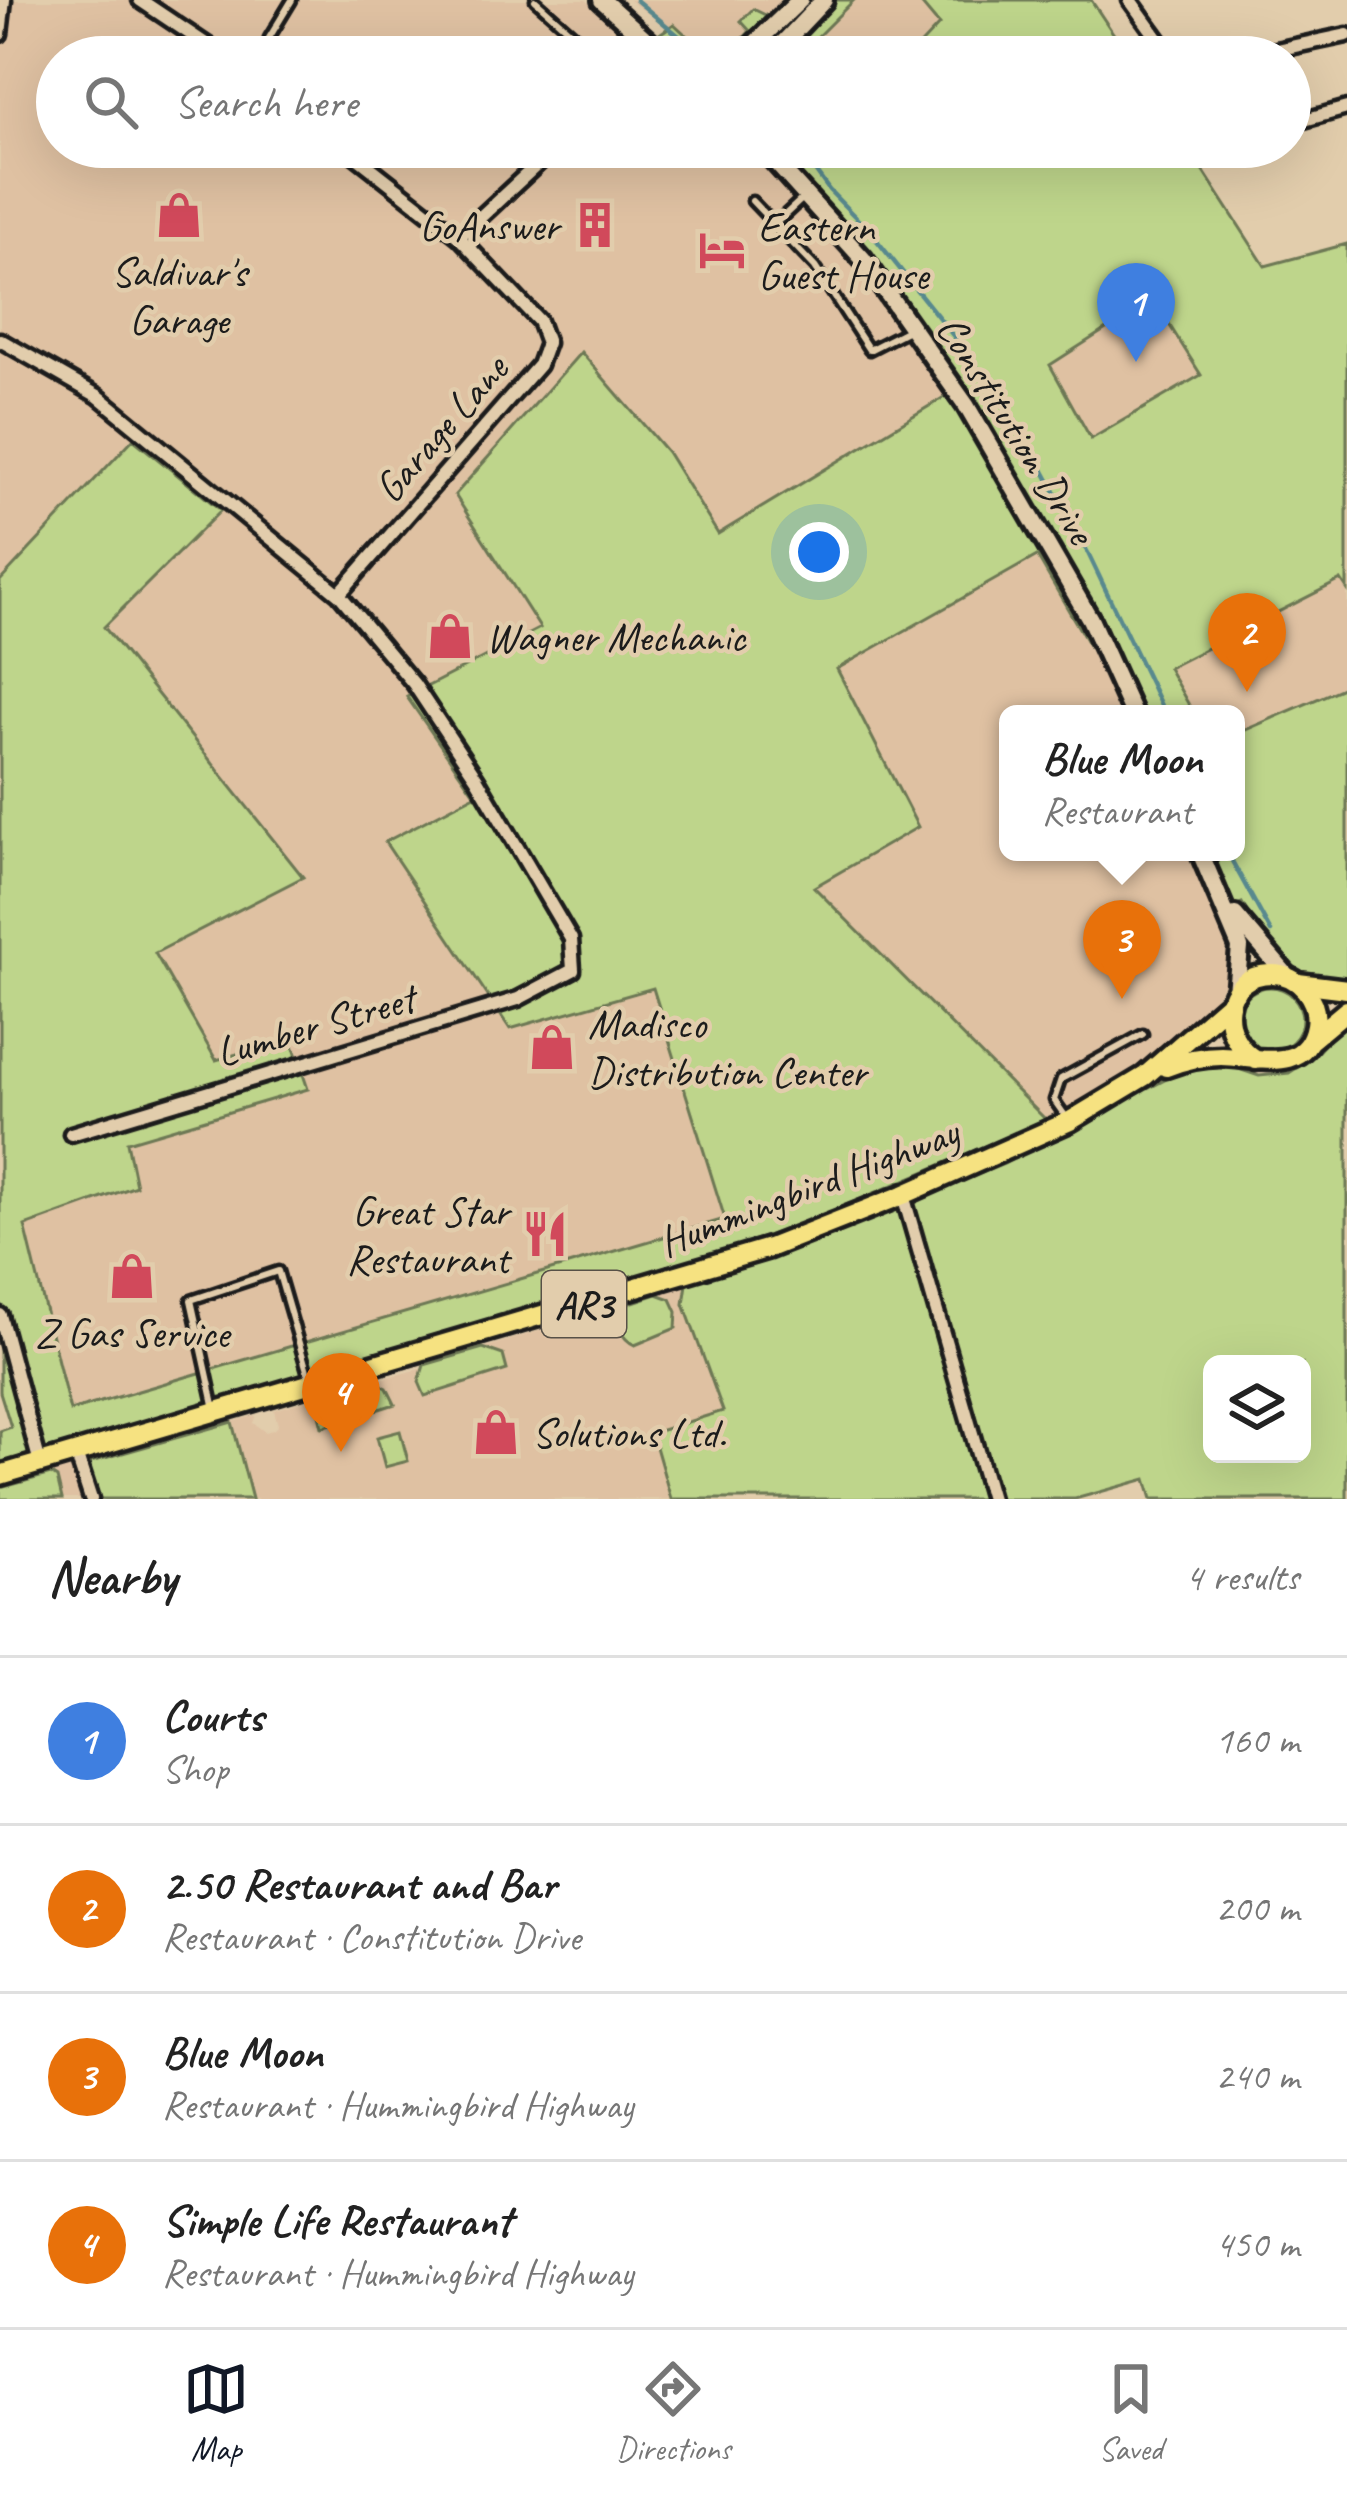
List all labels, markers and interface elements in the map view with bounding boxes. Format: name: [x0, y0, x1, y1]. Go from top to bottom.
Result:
search box: [36, 36, 1311, 168]
icon: search: [78, 69, 144, 135]
text: Search here: [174, 74, 357, 131]
shop icon: Saldivar's Garage: [154, 190, 204, 240]
place label: GoAnswer: [419, 200, 563, 253]
building icon: GoAnswer: [570, 200, 620, 250]
place label: Eastern Guest House: [758, 201, 930, 302]
hotel icon: Eastern Guest House: [697, 225, 747, 275]
place label: Saldivar's Garage: [111, 246, 250, 347]
pin: 1: [1097, 263, 1175, 362]
street label: Constitution Drive: [924, 306, 1109, 557]
street label: Garage Lane: [363, 343, 521, 514]
your location: [789, 522, 849, 582]
pin: 2: [1208, 593, 1286, 692]
shop icon: Wagner Mechanic: [425, 611, 475, 661]
place label: Wagner Mechanic: [486, 611, 747, 664]
popup: [999, 705, 1245, 861]
text: Blue Moon: [1042, 730, 1202, 787]
text: Restaurant: [1042, 787, 1193, 836]
pin: 3: [1083, 900, 1161, 999]
street label: Lumber Street: [210, 970, 426, 1079]
place label: Madisco Distribution Center: [588, 998, 869, 1099]
shop icon: Madisco Distribution Center: [527, 1022, 577, 1072]
street label: Hummingbird Highway: [651, 1105, 968, 1269]
place label: Great Star Restaurant: [346, 1185, 513, 1286]
restaurant icon: Great Star Restaurant: [520, 1209, 570, 1259]
shop icon: Z Gas Service: [107, 1251, 157, 1301]
road number: AR3: [542, 1271, 626, 1337]
place label: Z Gas Service: [35, 1307, 233, 1360]
pin: 4: [302, 1353, 380, 1452]
map controls: [1203, 1355, 1311, 1463]
button: layers: [1203, 1355, 1311, 1463]
shop icon: Solutions Ltd.: [471, 1407, 521, 1457]
place label: Solutions Ltd.: [532, 1407, 727, 1460]
text: Nearby: [48, 1545, 176, 1609]
text: 4 results: [1185, 1553, 1299, 1602]
text: Courts: [162, 1688, 263, 1745]
text: 1: [78, 1716, 96, 1765]
text: 160 m: [1215, 1716, 1299, 1765]
text: Shop: [162, 1745, 228, 1794]
text: 2.50 Restaurant and Bar: [162, 1856, 556, 1913]
text: 2: [78, 1884, 96, 1933]
text: 200 m: [1215, 1884, 1299, 1933]
text: Restaurant · Constitution Drive: [162, 1913, 581, 1962]
text: Blue Moon: [162, 2024, 323, 2081]
text: 3: [78, 2052, 96, 2101]
text: 240 m: [1215, 2052, 1299, 2101]
text: Restaurant · Hummingbird Highway: [162, 2081, 633, 2130]
text: Simple Life Restaurant: [162, 2192, 512, 2249]
text: 4: [78, 2220, 96, 2269]
text: 450 m: [1215, 2220, 1299, 2269]
text: Restaurant · Hummingbird Highway: [162, 2249, 633, 2298]
tab: Map: [183, 2356, 249, 2470]
tab: Directions: [616, 2356, 731, 2470]
tab: Saved: [1098, 2356, 1164, 2470]

